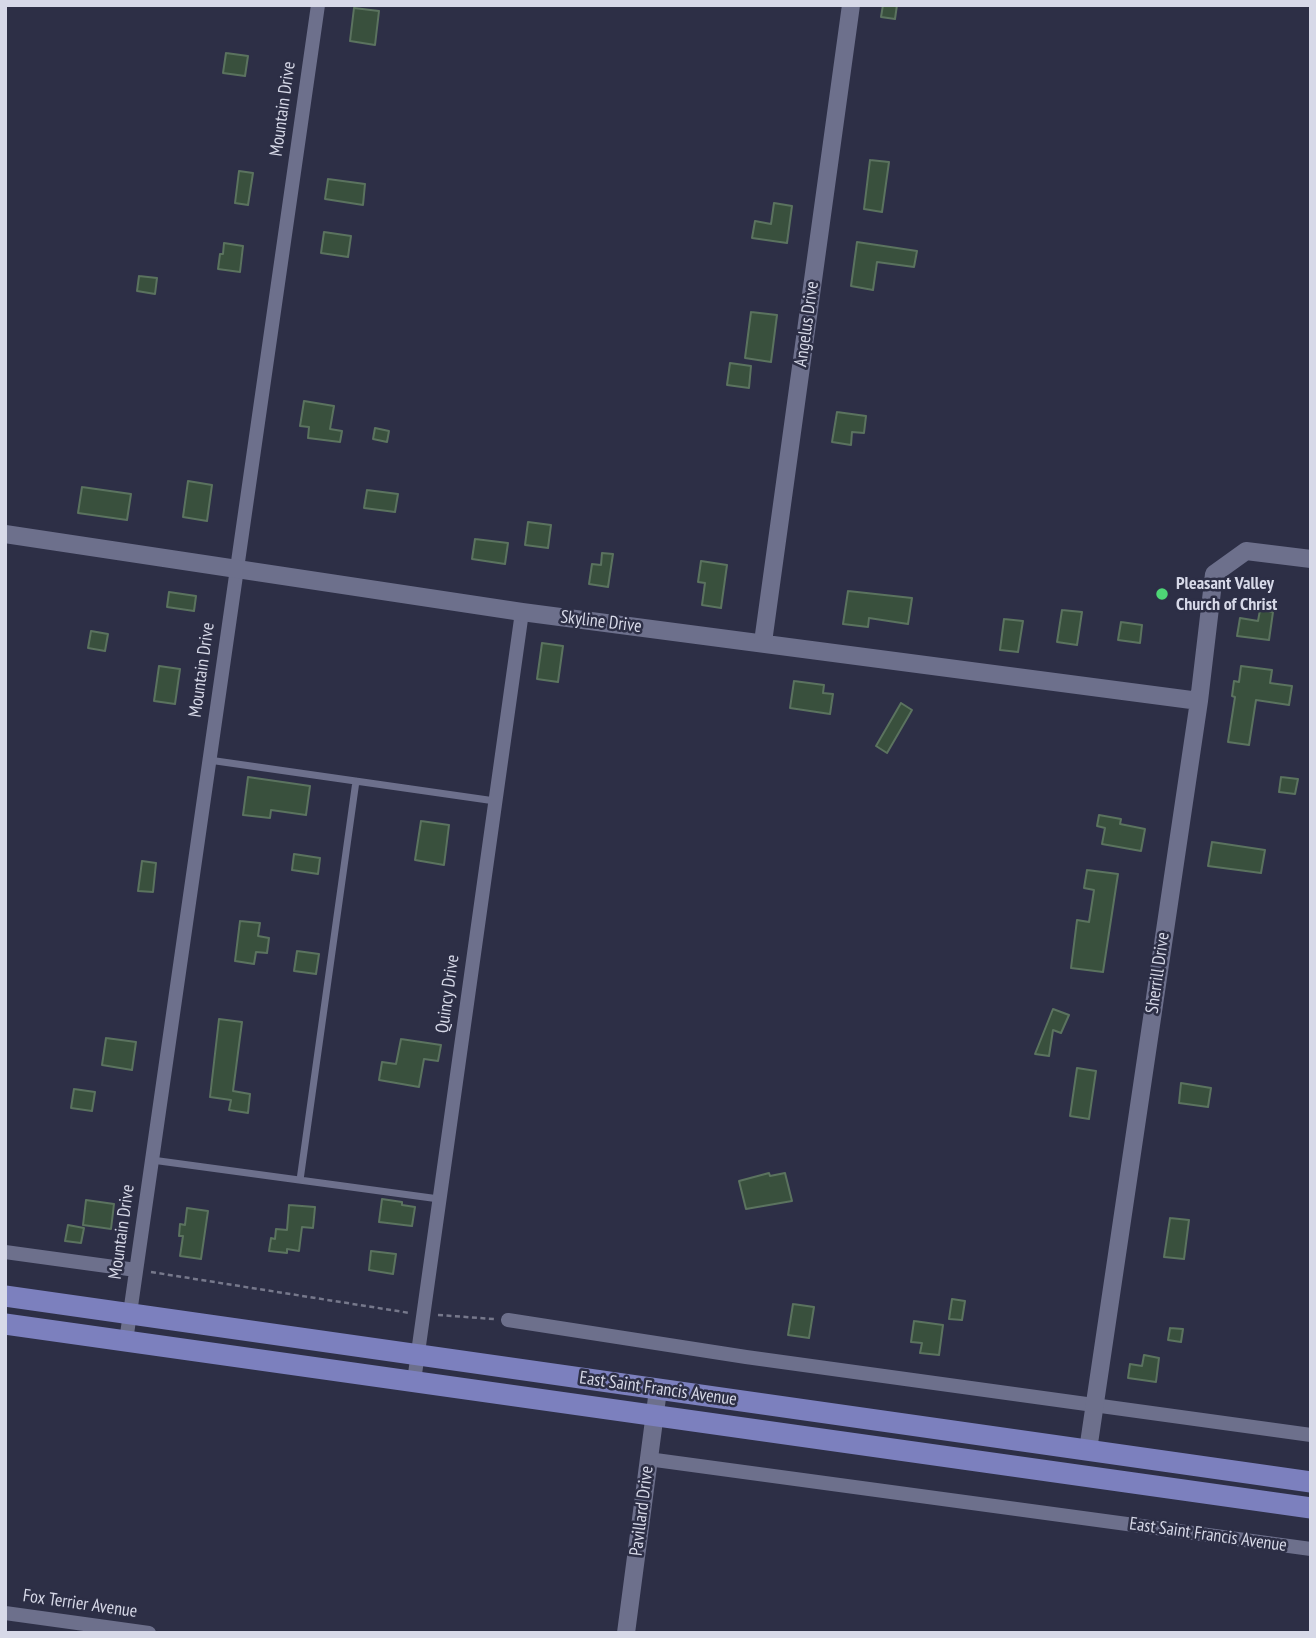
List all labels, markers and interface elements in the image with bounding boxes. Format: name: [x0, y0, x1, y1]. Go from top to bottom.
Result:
street label: Mountain Drive: [266, 60, 300, 158]
street label: Angelus Drive: [790, 280, 824, 368]
place label: Pleasant Valley Church of Christ: [1176, 573, 1277, 616]
marker: Pleasant Valley Church of Christ: [1154, 586, 1170, 602]
street label: Skyline Drive: [559, 606, 643, 638]
street label: Mountain Drive: [185, 621, 219, 719]
street label: Sherrill Drive: [1142, 931, 1174, 1015]
street label: Quincy Drive: [432, 953, 464, 1035]
street label: Mountain Drive: [105, 1183, 139, 1281]
street label: East Saint Francis Avenue: [578, 1367, 738, 1411]
street label: Pavillard Drive: [626, 1465, 658, 1557]
street label: East Saint Francis Avenue: [1128, 1513, 1288, 1557]
street label: Fox Terrier Avenue: [21, 1585, 139, 1623]

